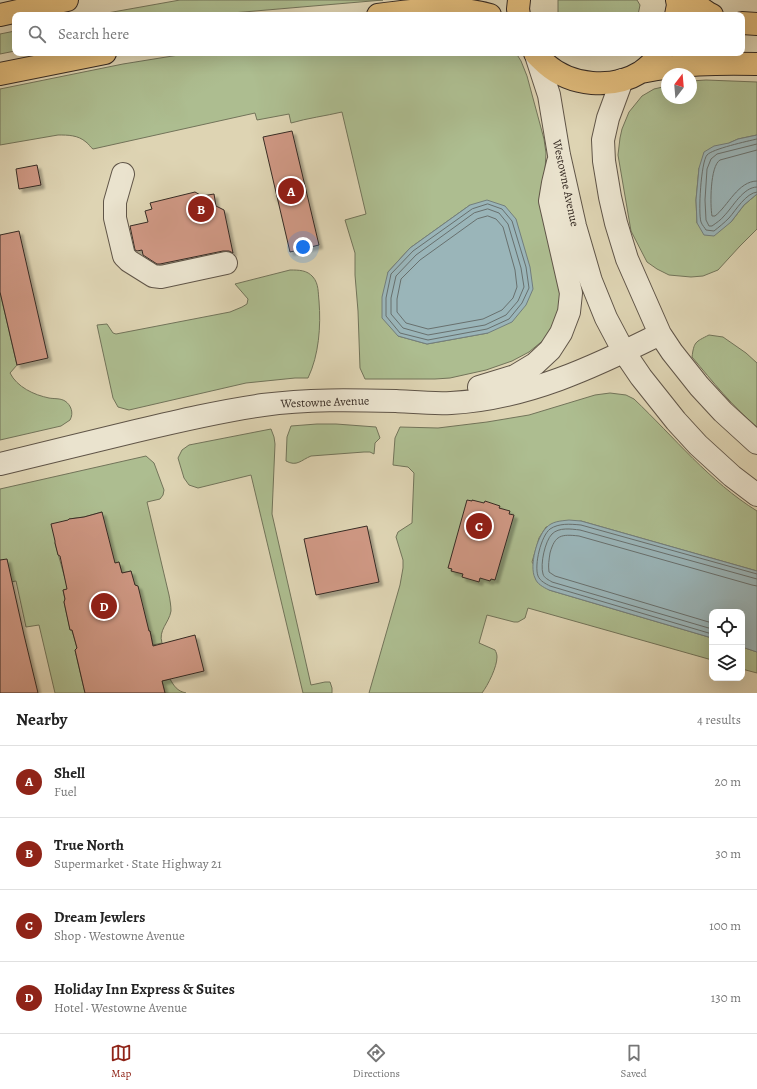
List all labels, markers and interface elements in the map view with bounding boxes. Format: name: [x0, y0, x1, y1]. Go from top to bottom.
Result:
search box: [12, 12, 745, 56]
icon: search: [26, 23, 48, 45]
text: Search here: [58, 24, 129, 44]
north arrow: [661, 68, 697, 104]
street label: Westowne Avenue: [549, 137, 583, 228]
pin: A: [278, 176, 304, 206]
pin: B: [188, 194, 214, 224]
your location: [293, 237, 313, 257]
street label: Westowne Avenue: [279, 392, 370, 412]
pin: C: [466, 511, 492, 541]
pin: D: [91, 591, 117, 621]
map controls: [709, 609, 745, 681]
button: locate: [709, 609, 745, 645]
button: layers: [709, 645, 745, 681]
text: Nearby: [16, 708, 67, 731]
text: 4 results: [697, 711, 741, 728]
text: Shell: [54, 763, 85, 783]
text: A: [25, 773, 33, 790]
text: 20 m: [715, 773, 741, 790]
text: Fuel: [54, 783, 77, 800]
text: True North: [54, 835, 124, 855]
text: B: [25, 845, 33, 862]
text: 30 m: [715, 845, 741, 862]
text: Supermarket · State Highway 21: [54, 855, 222, 872]
text: Dream Jewlers: [54, 907, 145, 927]
text: C: [25, 917, 33, 934]
text: 100 m: [709, 917, 741, 934]
text: Shop · Westowne Avenue: [54, 927, 185, 944]
text: Holiday Inn Express & Suites: [54, 979, 235, 999]
text: D: [24, 989, 34, 1006]
text: 130 m: [711, 989, 741, 1006]
text: Hotel · Westowne Avenue: [54, 999, 187, 1016]
tab: Map: [110, 1042, 132, 1081]
tab: Directions: [353, 1042, 400, 1081]
tab: Saved: [621, 1042, 647, 1081]

